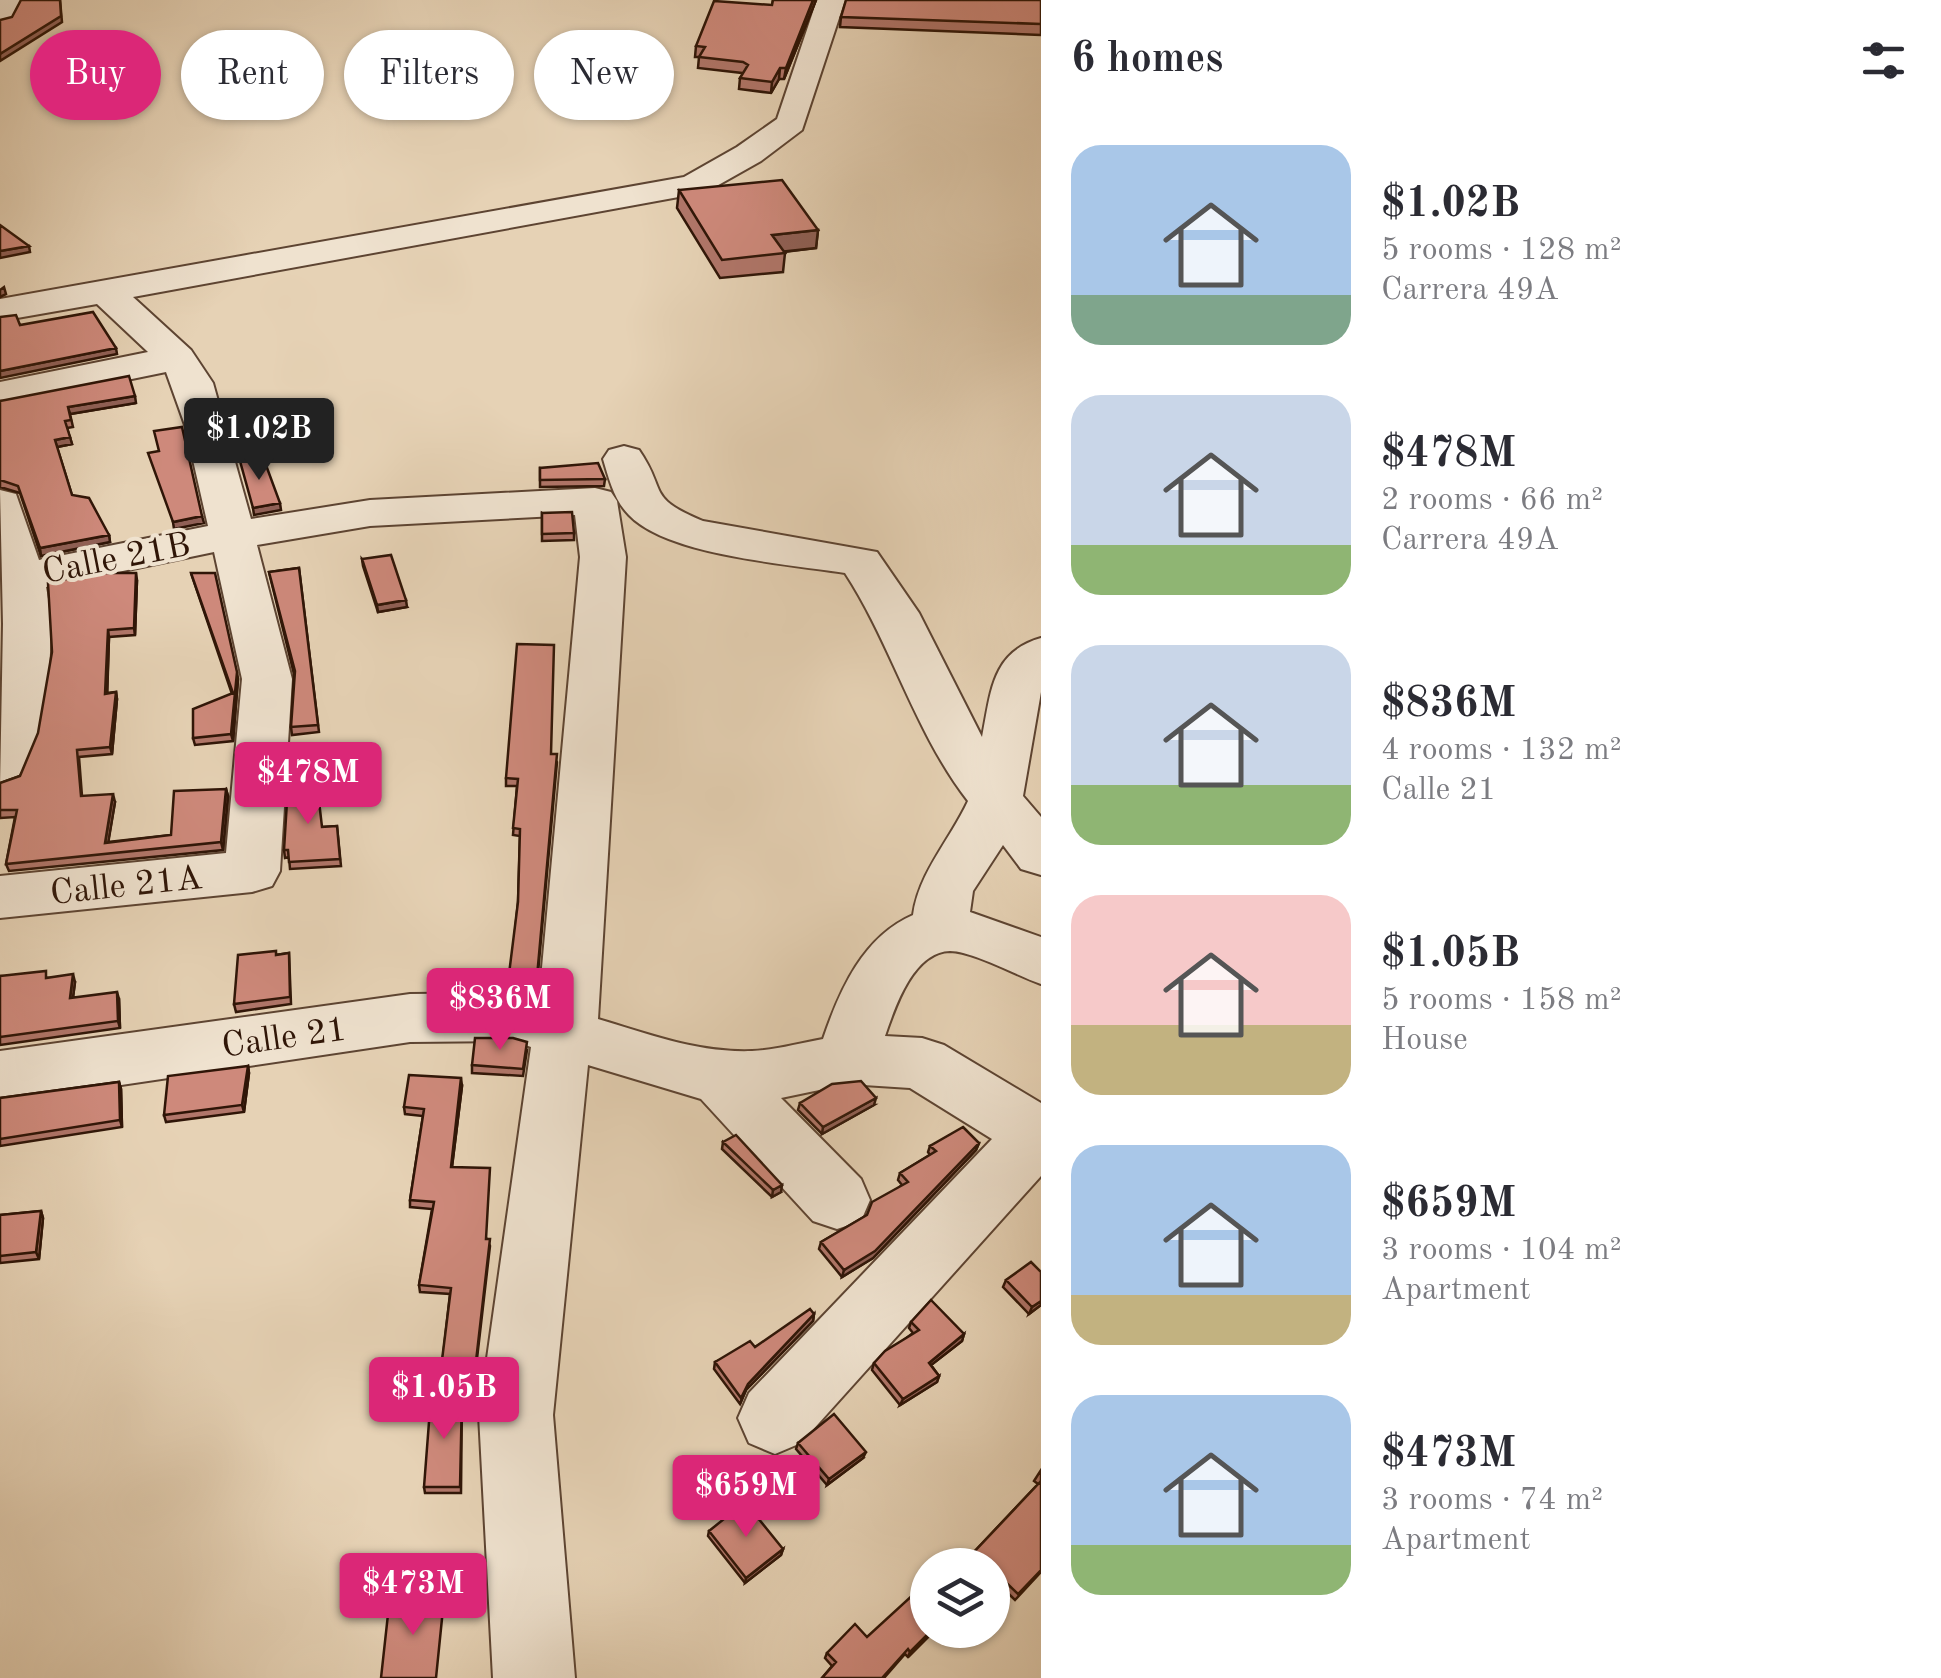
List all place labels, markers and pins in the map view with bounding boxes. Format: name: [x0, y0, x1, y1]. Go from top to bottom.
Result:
pin: $1.02B: [178, 398, 340, 483]
pin: $478M: [238, 742, 378, 827]
pin: $836M: [430, 968, 570, 1053]
pin: $1.05B: [363, 1357, 525, 1442]
pin: $659M: [676, 1455, 816, 1540]
pin: $473M: [343, 1553, 483, 1638]

